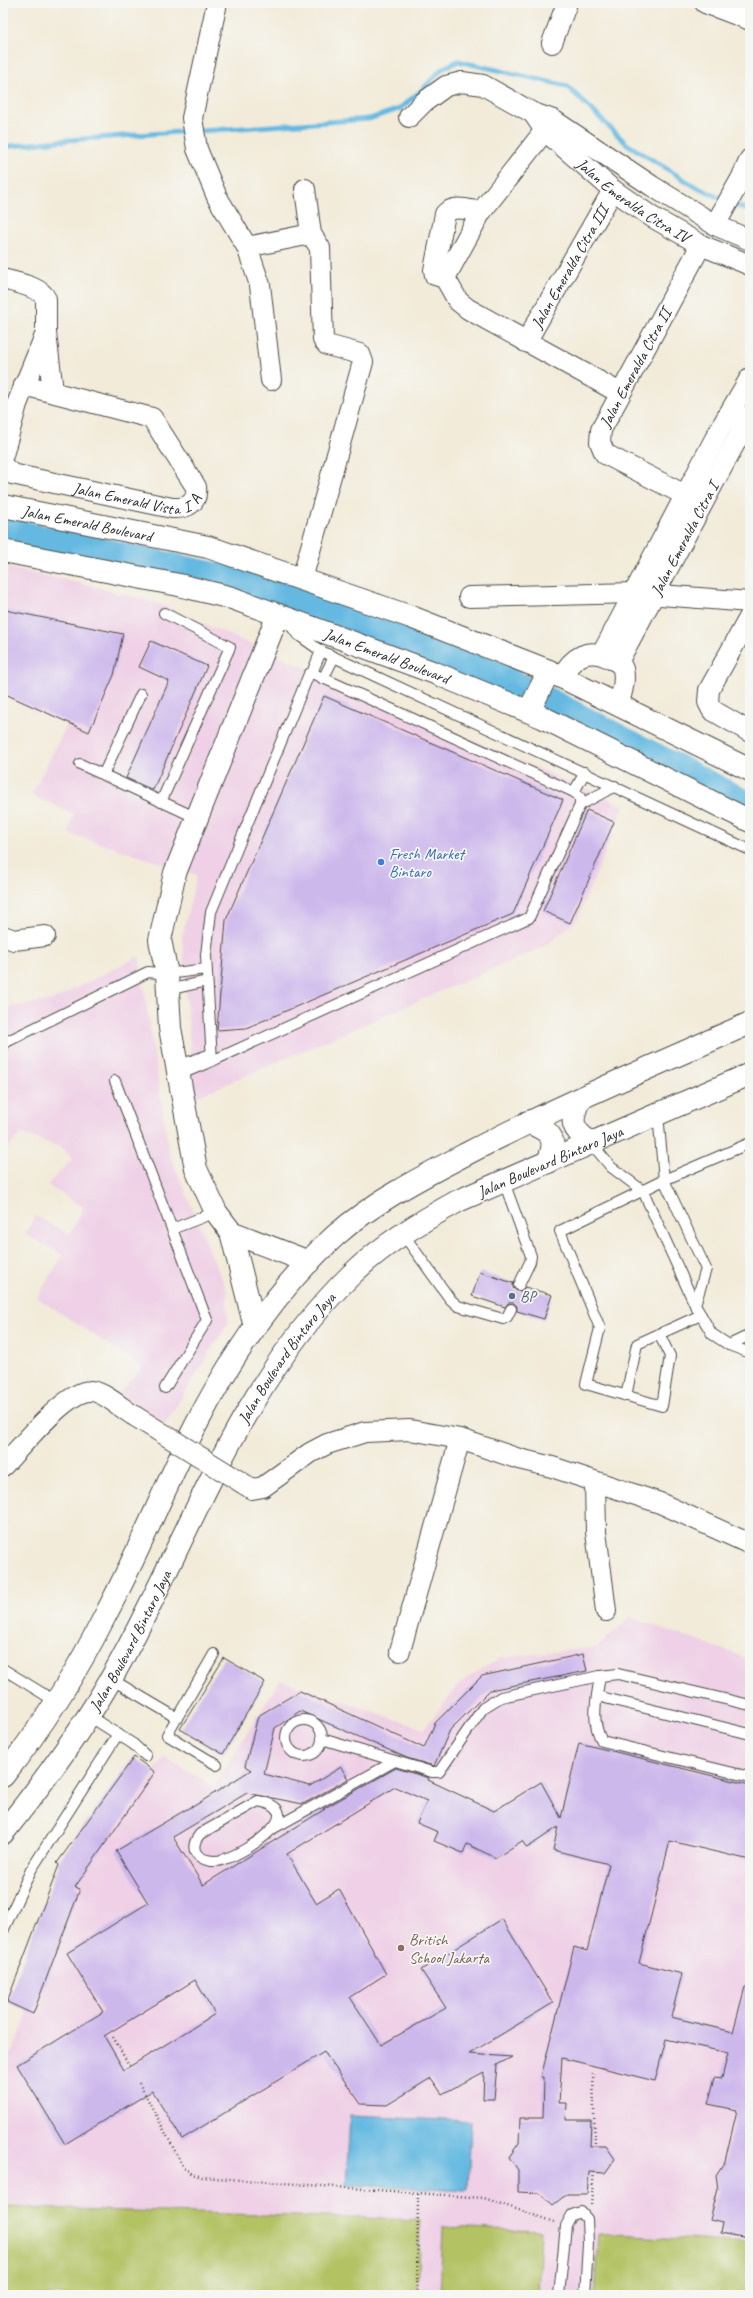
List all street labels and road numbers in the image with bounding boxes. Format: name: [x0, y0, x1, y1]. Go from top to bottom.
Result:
street label: Jalan Emeralda Citra IV: [571, 153, 696, 249]
street label: Jalan Emeralda Citra III: [526, 199, 615, 333]
street label: Jalan Emeralda Citra II: [595, 302, 678, 432]
street label: Jalan Emeralda Citra I: [646, 476, 725, 600]
street label: Jalan Emerald Vista I A: [70, 478, 207, 519]
street label: Jalan Emerald Boulevard: [20, 501, 156, 547]
street label: Jalan Emerald Boulevard: [320, 624, 454, 690]
street label: Jalan Boulevard Bintaro Jaya: [473, 1121, 627, 1203]
street label: Jalan Boulevard Bintaro Jaya: [233, 1287, 341, 1428]
street label: Jalan Boulevard Bintaro Jaya: [85, 1566, 177, 1716]

